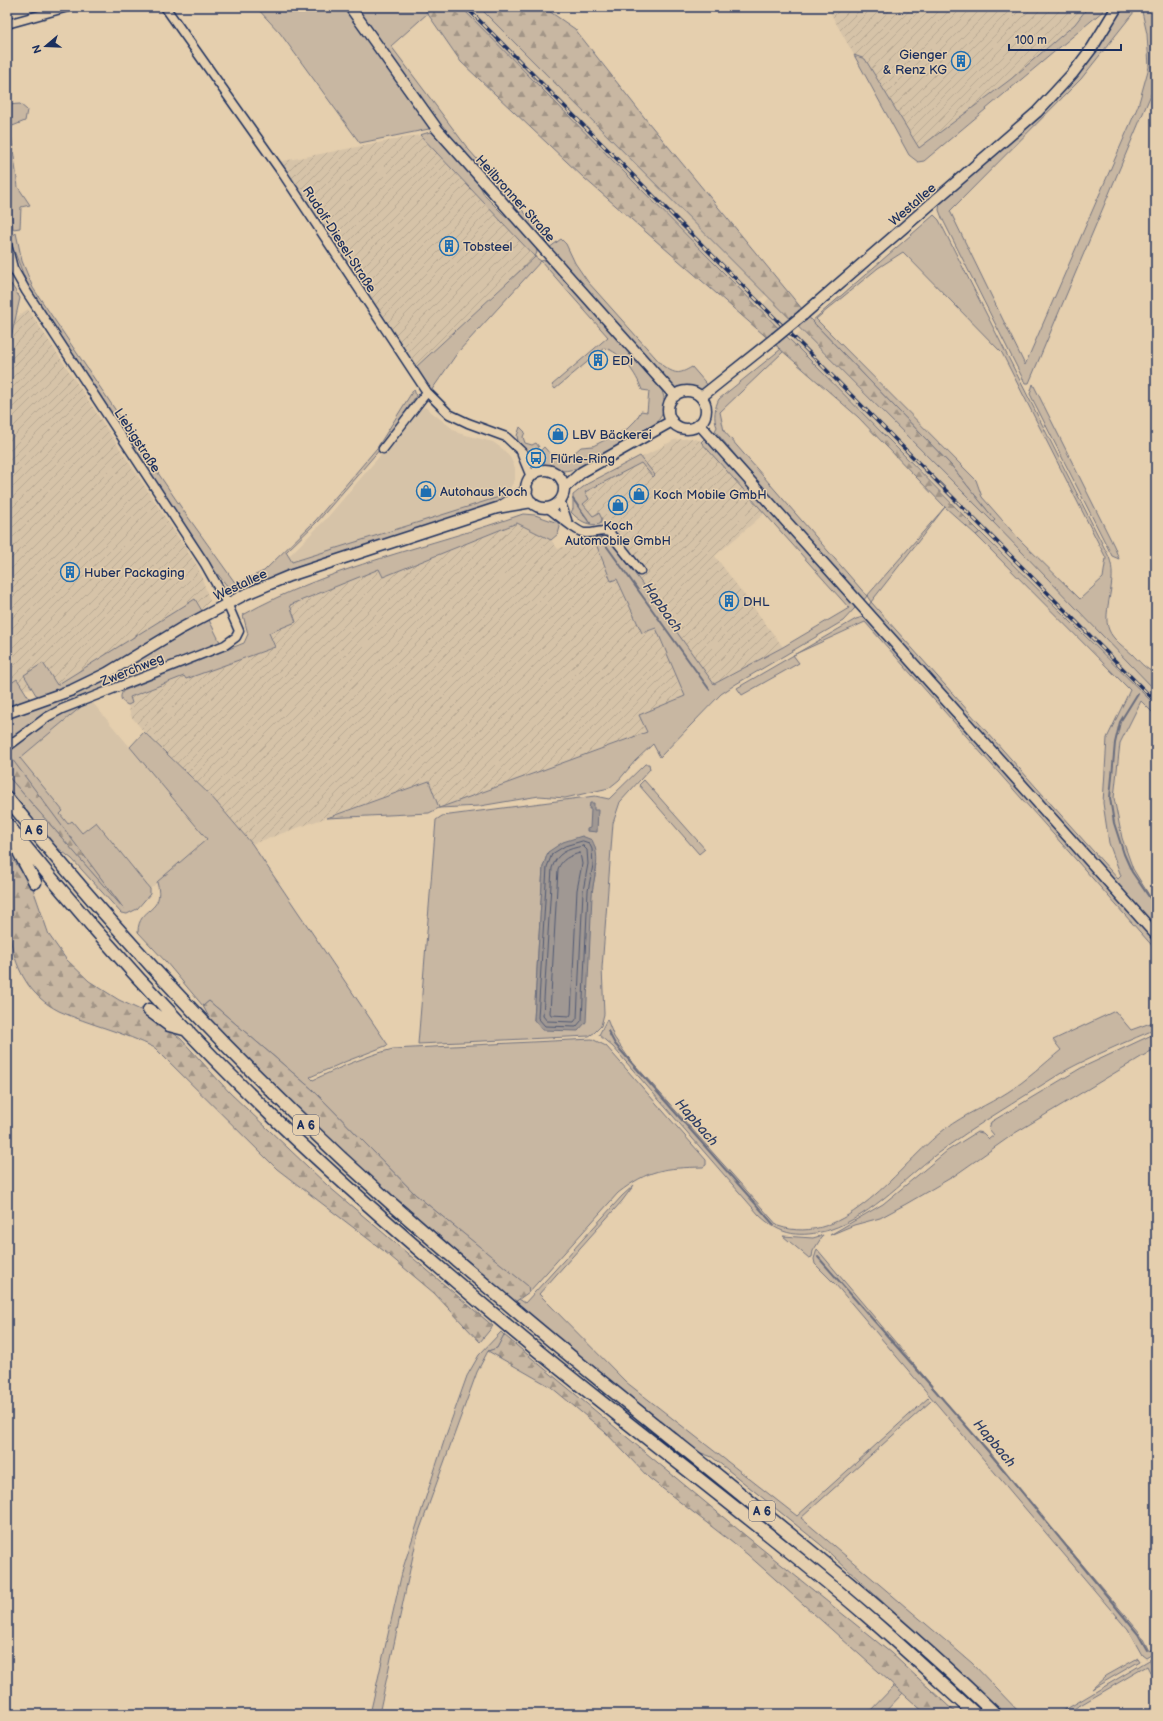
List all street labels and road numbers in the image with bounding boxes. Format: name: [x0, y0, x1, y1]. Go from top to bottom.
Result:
street label: Heilbronner Straße: [472, 152, 559, 246]
street label: Westallee: [886, 180, 940, 230]
street label: Rudolf-Diesel-Straße: [299, 183, 380, 296]
street label: Liebigstraße: [110, 405, 164, 476]
street label: Westallee: [211, 565, 270, 604]
street label: Zwerchweg: [98, 650, 166, 690]
road number: A 6: [21, 820, 47, 840]
road number: A 6: [293, 1115, 319, 1135]
road number: A 6: [749, 1501, 775, 1521]

